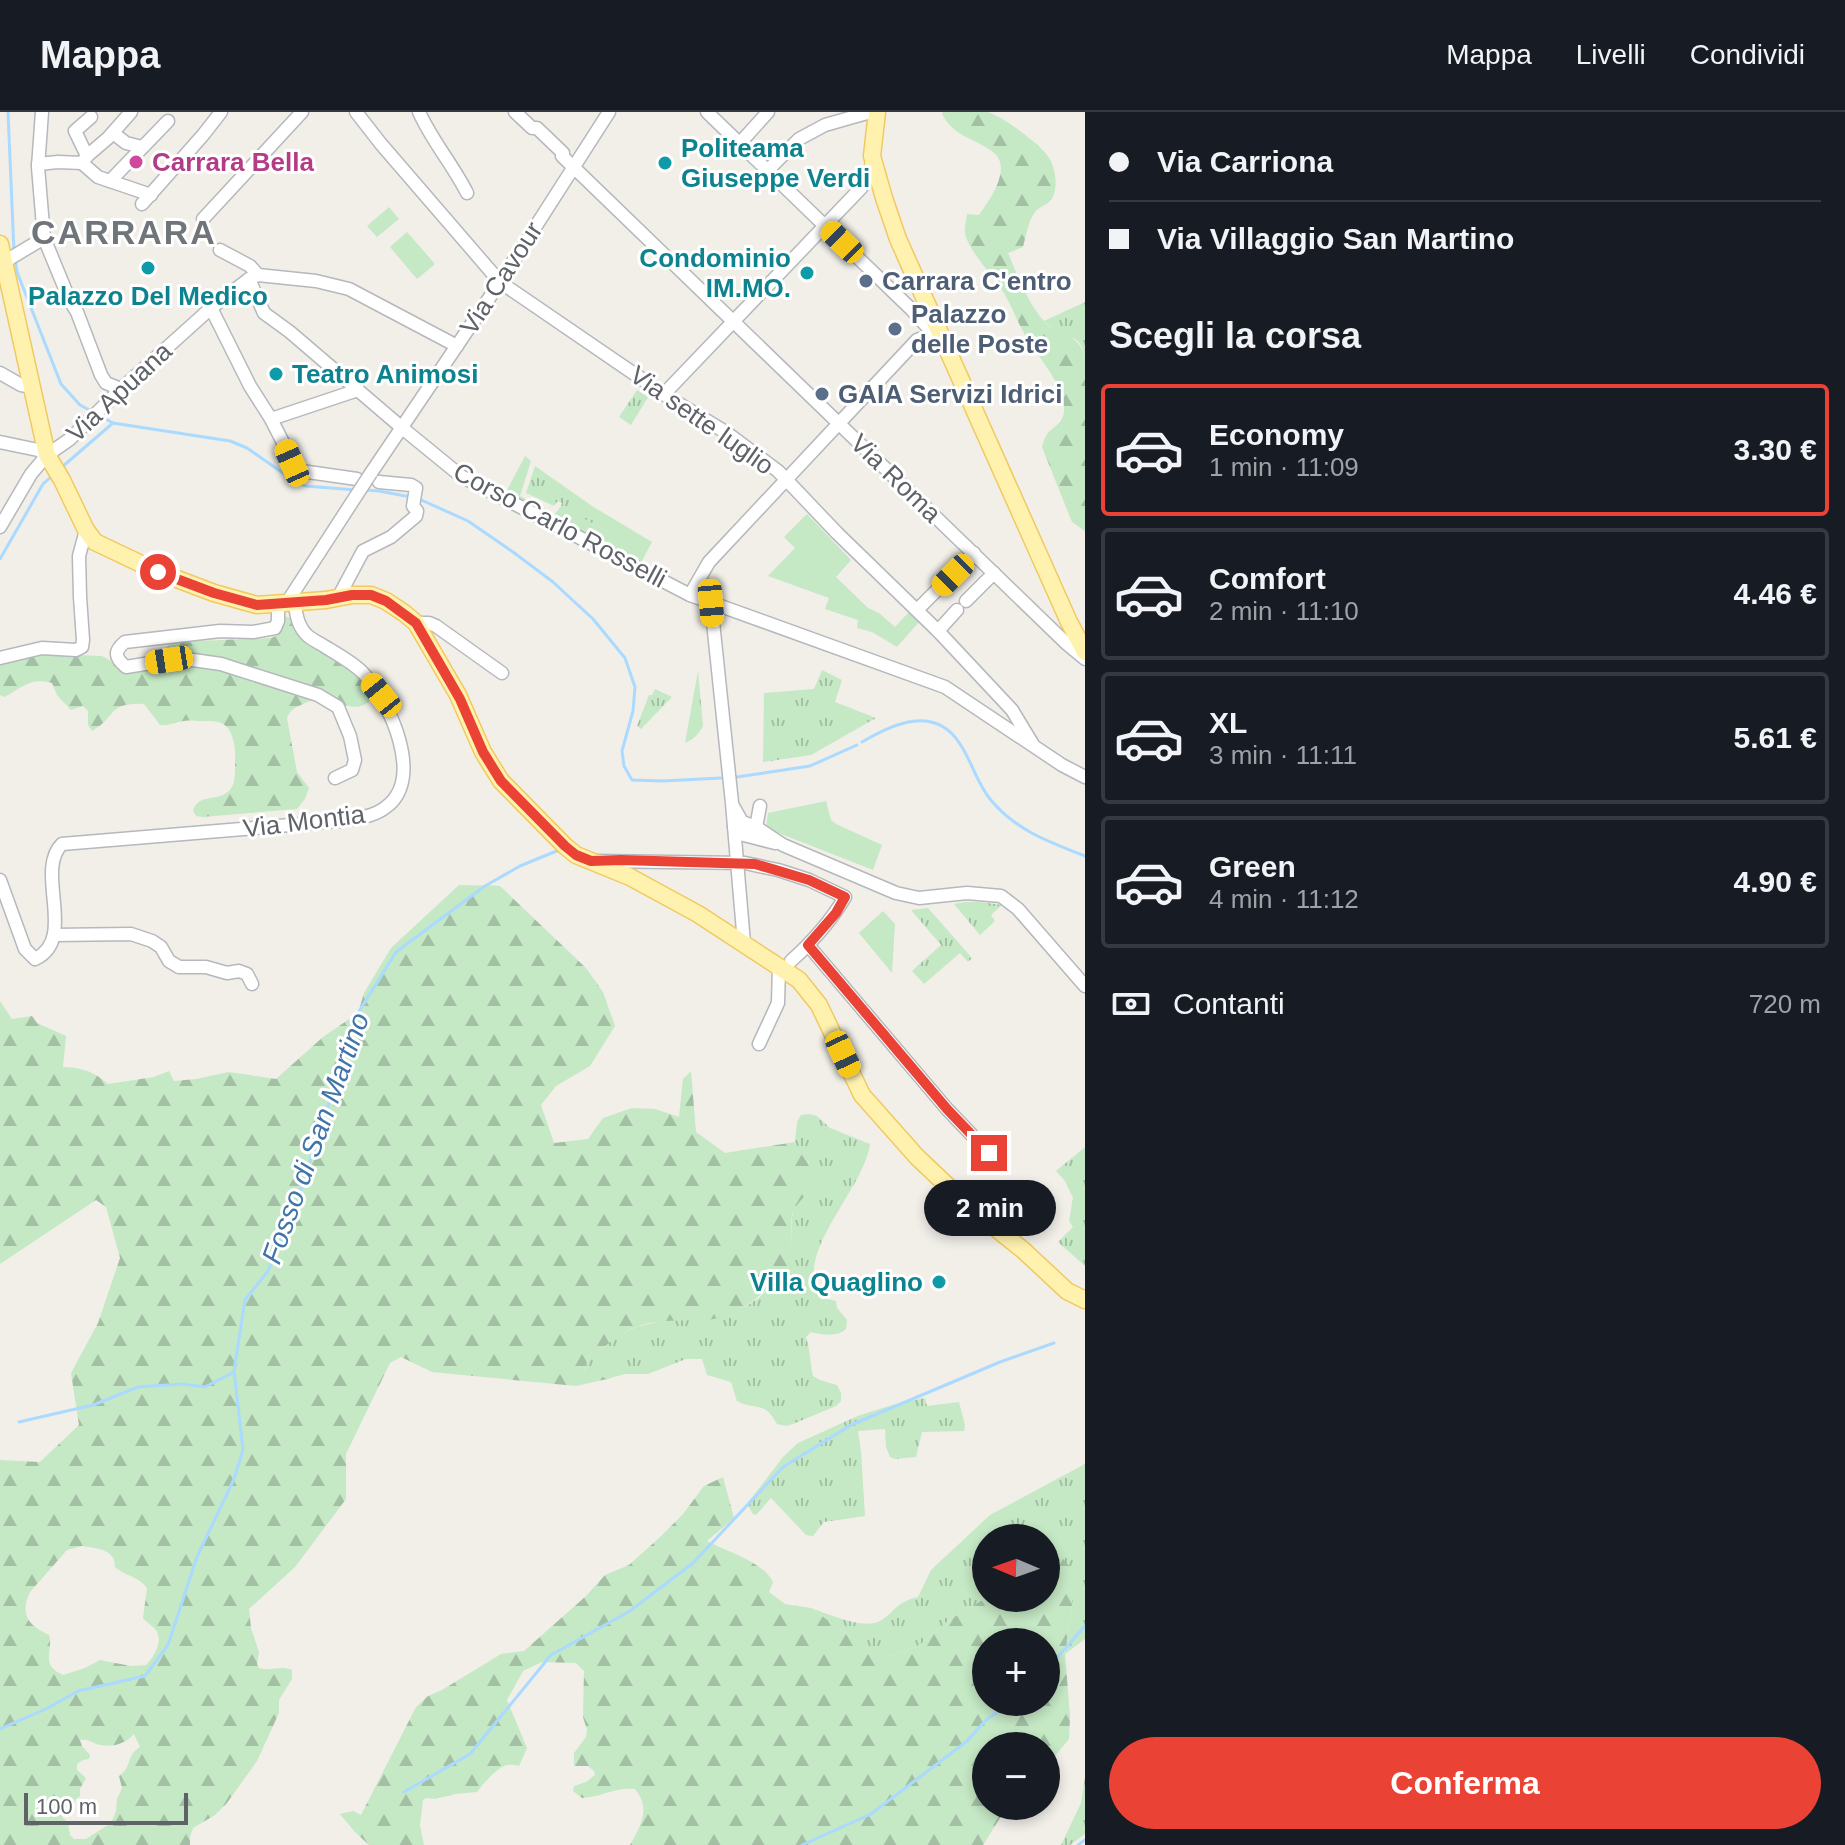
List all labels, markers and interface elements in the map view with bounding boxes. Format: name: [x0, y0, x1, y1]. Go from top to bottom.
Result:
text: Mappa: [40, 34, 160, 76]
text: Mappa: [1446, 39, 1532, 70]
text: Livelli: [1576, 39, 1646, 70]
text: Condividi: [1690, 39, 1805, 70]
place label: Politeama Giuseppe Verdi: [681, 133, 870, 193]
text: Via Carriona: [1157, 145, 1333, 178]
place label: Carrara Bella: [152, 147, 314, 177]
marker: Carrara Bella: [127, 153, 145, 171]
marker: Politeama Giuseppe Verdi: [656, 154, 674, 172]
district label: CARRARA: [31, 213, 217, 251]
street label: Via Cavour: [454, 216, 549, 340]
car: [816, 217, 868, 267]
text: Via Villaggio San Martino: [1157, 222, 1514, 255]
place label: Condominio IM.MO.: [639, 243, 791, 303]
marker: Palazzo Del Medico: [139, 259, 157, 277]
marker: Condominio IM.MO.: [798, 264, 816, 282]
place label: Carrara C'entro: [882, 266, 1072, 296]
marker: Carrara C'entro: [857, 272, 875, 290]
place label: Palazzo Del Medico: [28, 281, 268, 311]
place label: Palazzo delle Poste: [911, 299, 1048, 359]
text: Scegli la corsa: [1109, 315, 1361, 356]
marker: Palazzo delle Poste: [886, 320, 904, 338]
street label: Via Apuana: [60, 335, 178, 448]
place label: Teatro Animosi: [292, 359, 478, 389]
street label: Via sette luglio: [624, 359, 780, 481]
marker: Teatro Animosi: [267, 365, 285, 383]
place label: GAIA Servizi Idrici: [838, 379, 1062, 409]
marker: GAIA Servizi Idrici: [813, 385, 831, 403]
icon: car: [1113, 414, 1185, 486]
text: Economy: [1209, 418, 1344, 451]
street label: Via Roma: [845, 428, 948, 529]
text: 3.30 €: [1734, 433, 1817, 466]
car: [271, 436, 313, 490]
text: 1 min · 11:09: [1209, 452, 1359, 482]
street label: Corso Carlo Rosselli: [448, 456, 672, 594]
car: [928, 550, 978, 600]
route start: [140, 554, 176, 590]
icon: car: [1113, 558, 1185, 630]
text: Comfort: [1209, 562, 1326, 595]
text: 4.46 €: [1734, 577, 1817, 610]
car: [697, 578, 725, 628]
text: 2 min · 11:10: [1209, 596, 1359, 626]
car: [143, 644, 195, 676]
car: [357, 669, 405, 721]
icon: car: [1113, 702, 1185, 774]
text: XL: [1209, 706, 1247, 739]
text: 5.61 €: [1734, 721, 1817, 754]
text: 3 min · 11:11: [1209, 740, 1357, 770]
street label: Via Montia: [241, 799, 367, 843]
icon: car: [1113, 846, 1185, 918]
text: Green: [1209, 850, 1296, 883]
text: 4.90 €: [1734, 865, 1817, 898]
text: 4 min · 11:12: [1209, 884, 1359, 914]
icon: cash: [1109, 982, 1153, 1026]
text: Contanti: [1173, 987, 1285, 1020]
text: 720 m: [1749, 989, 1821, 1019]
water label: Fosso di San Martino: [256, 1009, 375, 1268]
car: [822, 1027, 864, 1081]
route end: [971, 1135, 1007, 1171]
callout: 2 min: [923, 1181, 1055, 1237]
text: 2 min: [956, 1193, 1024, 1223]
place label: Villa Quaglino: [750, 1267, 923, 1297]
marker: Villa Quaglino: [930, 1273, 948, 1291]
north arrow: [972, 1524, 1060, 1612]
map controls: [972, 1524, 1060, 1820]
button: +: [972, 1628, 1060, 1716]
button: −: [972, 1732, 1060, 1820]
button: Conferma: [1109, 1737, 1821, 1829]
scale bar: [24, 1789, 188, 1825]
text: 100 m: [36, 1794, 97, 1819]

